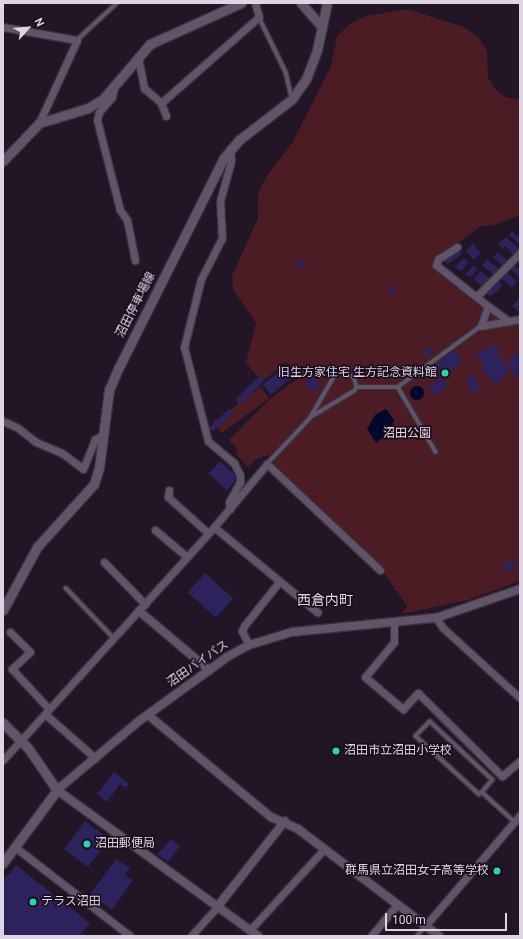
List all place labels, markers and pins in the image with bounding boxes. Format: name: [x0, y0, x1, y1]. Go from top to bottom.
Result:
place label: 旧生方家住宅 生方記念資料館: [278, 366, 437, 380]
marker: 旧生方家住宅 生方記念資料館: [440, 368, 450, 378]
place label: 沼田市立沼田小学校: [344, 744, 452, 758]
marker: 沼田市立沼田小学校: [331, 746, 341, 756]
place label: 沼田郵便局: [95, 837, 155, 851]
marker: 沼田郵便局: [82, 839, 92, 849]
place label: 群馬県立沼田女子高等学校: [345, 864, 489, 878]
marker: 群馬県立沼田女子高等学校: [492, 866, 502, 876]
place label: テラス沼田: [41, 895, 101, 909]
marker: テラス沼田: [28, 897, 38, 907]

